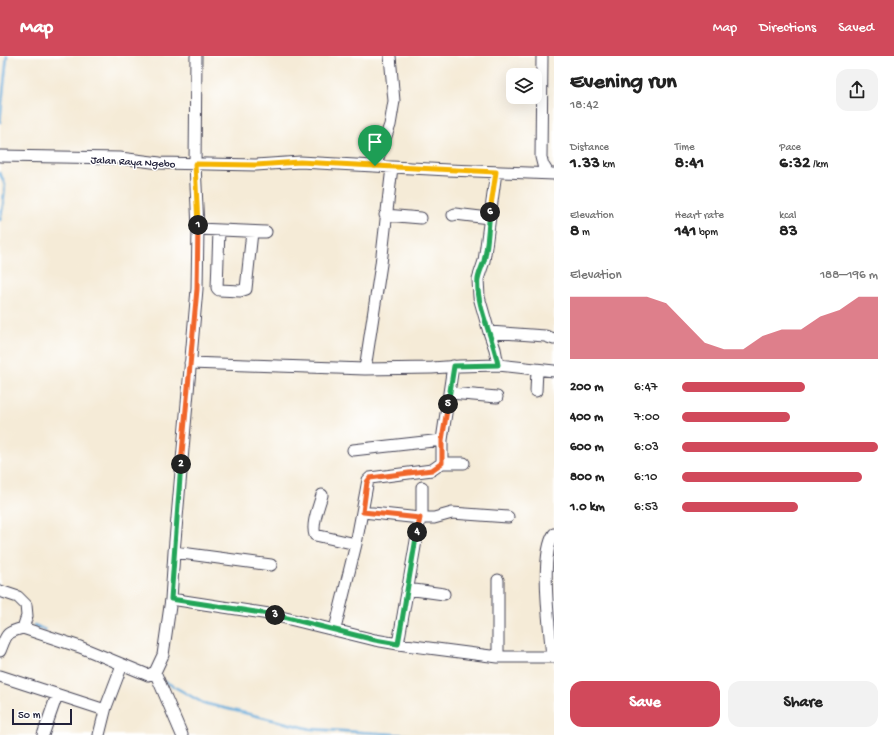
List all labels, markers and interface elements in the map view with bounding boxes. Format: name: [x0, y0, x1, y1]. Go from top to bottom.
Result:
text: Map: [20, 17, 53, 40]
text: Map: [713, 20, 737, 37]
text: Directions: [759, 20, 816, 37]
text: Saved: [838, 20, 874, 37]
map controls: [506, 68, 542, 104]
button: layers: [506, 68, 542, 104]
button: share: [836, 69, 878, 111]
text: Evening run: [570, 70, 677, 96]
text: 18:42: [570, 98, 599, 113]
pin: [358, 125, 392, 166]
icon: arrive: [364, 131, 386, 153]
text: Distance: [570, 142, 609, 154]
text: Time: [675, 142, 695, 154]
text: Pace: [779, 142, 801, 154]
text: 1.33: [570, 154, 600, 174]
text: 8:41: [675, 154, 704, 174]
text: 6:32: [779, 154, 810, 174]
street label: Jalan Raya Ngebo: [90, 155, 176, 171]
text: km: [600, 159, 615, 171]
text: /km: [810, 159, 828, 171]
pin: 6: [480, 202, 500, 222]
text: 6: [487, 206, 493, 218]
text: Elevation: [570, 210, 614, 222]
text: Heart rate: [675, 210, 724, 222]
text: kcal: [779, 210, 797, 222]
pin: 1: [188, 215, 208, 235]
text: 1: [196, 219, 200, 231]
text: 8: [570, 222, 579, 242]
text: 141: [675, 222, 696, 242]
text: 83: [779, 222, 797, 242]
text: m: [579, 227, 590, 239]
text: bpm: [696, 227, 718, 239]
text: Elevation: [570, 268, 622, 283]
text: 188–196 m: [820, 268, 878, 283]
text: 200 m: [570, 380, 603, 395]
text: 6:47: [634, 380, 658, 395]
pin: 5: [438, 394, 458, 414]
text: 5: [445, 398, 451, 410]
text: 400 m: [570, 410, 603, 425]
text: 7:00: [634, 410, 660, 425]
text: 600 m: [570, 440, 604, 455]
text: 6:03: [634, 440, 659, 455]
pin: 2: [171, 454, 191, 474]
text: 2: [178, 458, 184, 470]
text: 800 m: [570, 470, 604, 485]
text: 6:10: [634, 470, 657, 485]
text: 1.0 km: [570, 500, 605, 515]
text: 6:53: [634, 500, 658, 515]
pin: 4: [407, 522, 427, 542]
text: 4: [414, 526, 420, 538]
pin: 3: [265, 605, 285, 625]
text: 3: [272, 609, 278, 621]
button: Save: [570, 681, 720, 727]
button: Share: [728, 681, 878, 727]
scale bar: [12, 707, 72, 726]
text: 50 m: [18, 710, 40, 722]

